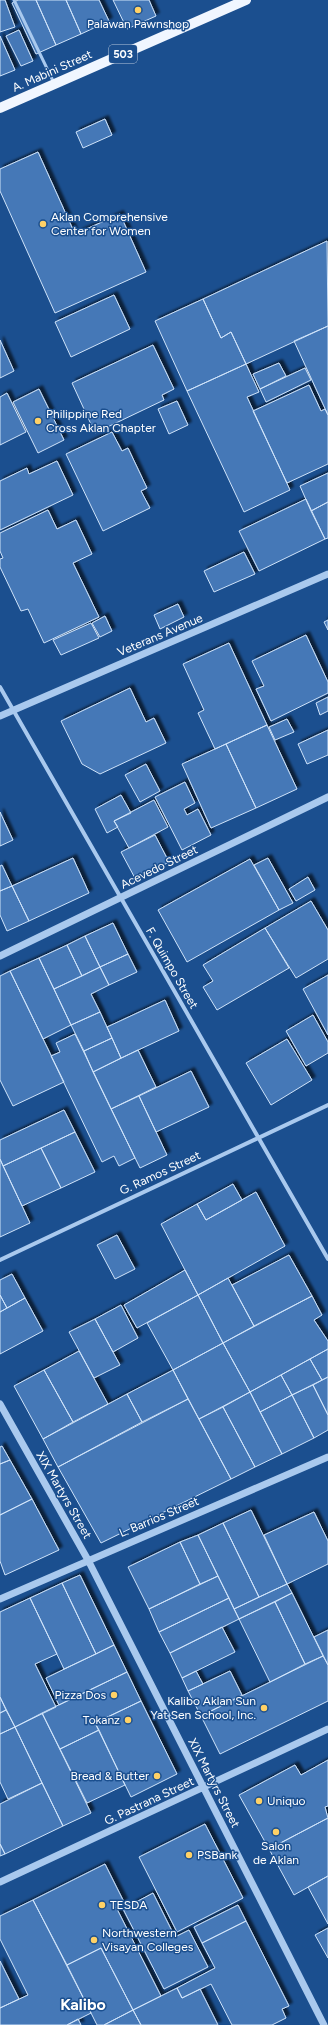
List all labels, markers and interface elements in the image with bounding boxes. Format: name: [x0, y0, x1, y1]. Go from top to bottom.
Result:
marker: Palawan Pawnshop: [133, 5, 143, 15]
place label: Palawan Pawnshop: [87, 17, 189, 31]
road number: 503: [109, 45, 137, 63]
street label: A. Mabini Street: [10, 47, 94, 95]
place label: Aklan Comprehensive Center for Women: [51, 210, 168, 238]
marker: Aklan Comprehensive Center for Women: [38, 219, 48, 229]
place label: Philippine Red Cross Aklan Chapter: [46, 407, 156, 435]
marker: Philippine Red Cross Aklan Chapter: [33, 416, 43, 426]
street label: Veterans Avenue: [115, 611, 205, 659]
street label: Acevedo Street: [118, 842, 200, 892]
street label: F. Quimpo Street: [143, 925, 201, 1012]
street label: G. Ramos Street: [117, 1148, 203, 1198]
street label: XIX Martyrs Street: [33, 1449, 95, 1541]
street label: L. Barrios Street: [117, 1494, 201, 1540]
place label: Pizza Dos: [55, 1688, 106, 1702]
marker: Pizza Dos: [109, 1690, 119, 1700]
place label: Kalibo Aklan Sun Yat Sen School, Inc.: [151, 1694, 256, 1722]
marker: Kalibo Aklan Sun Yat Sen School, Inc.: [259, 1703, 269, 1713]
place label: Tokanz: [83, 1713, 120, 1727]
marker: Tokanz: [123, 1715, 133, 1725]
street label: XIX Martyrs Street: [185, 1736, 243, 1830]
place label: Bread & Butter: [71, 1769, 149, 1783]
marker: Bread & Butter: [152, 1771, 162, 1781]
street label: G. Pastrana Street: [102, 1774, 196, 1828]
place label: Uniquo: [267, 1794, 306, 1808]
marker: Uniquo: [254, 1796, 264, 1806]
marker: Salon de Aklan: [271, 1827, 281, 1837]
place label: Salon de Aklan: [253, 1839, 299, 1867]
place label: PSBank: [197, 1848, 237, 1862]
marker: PSBank: [184, 1850, 194, 1860]
place label: TESDA: [110, 1898, 147, 1912]
marker: TESDA: [97, 1900, 107, 1910]
place label: Northwestern Visayan Colleges: [102, 1926, 194, 1954]
marker: Northwestern Visayan Colleges: [89, 1935, 99, 1945]
district label: Kalibo: [60, 1995, 106, 2014]

